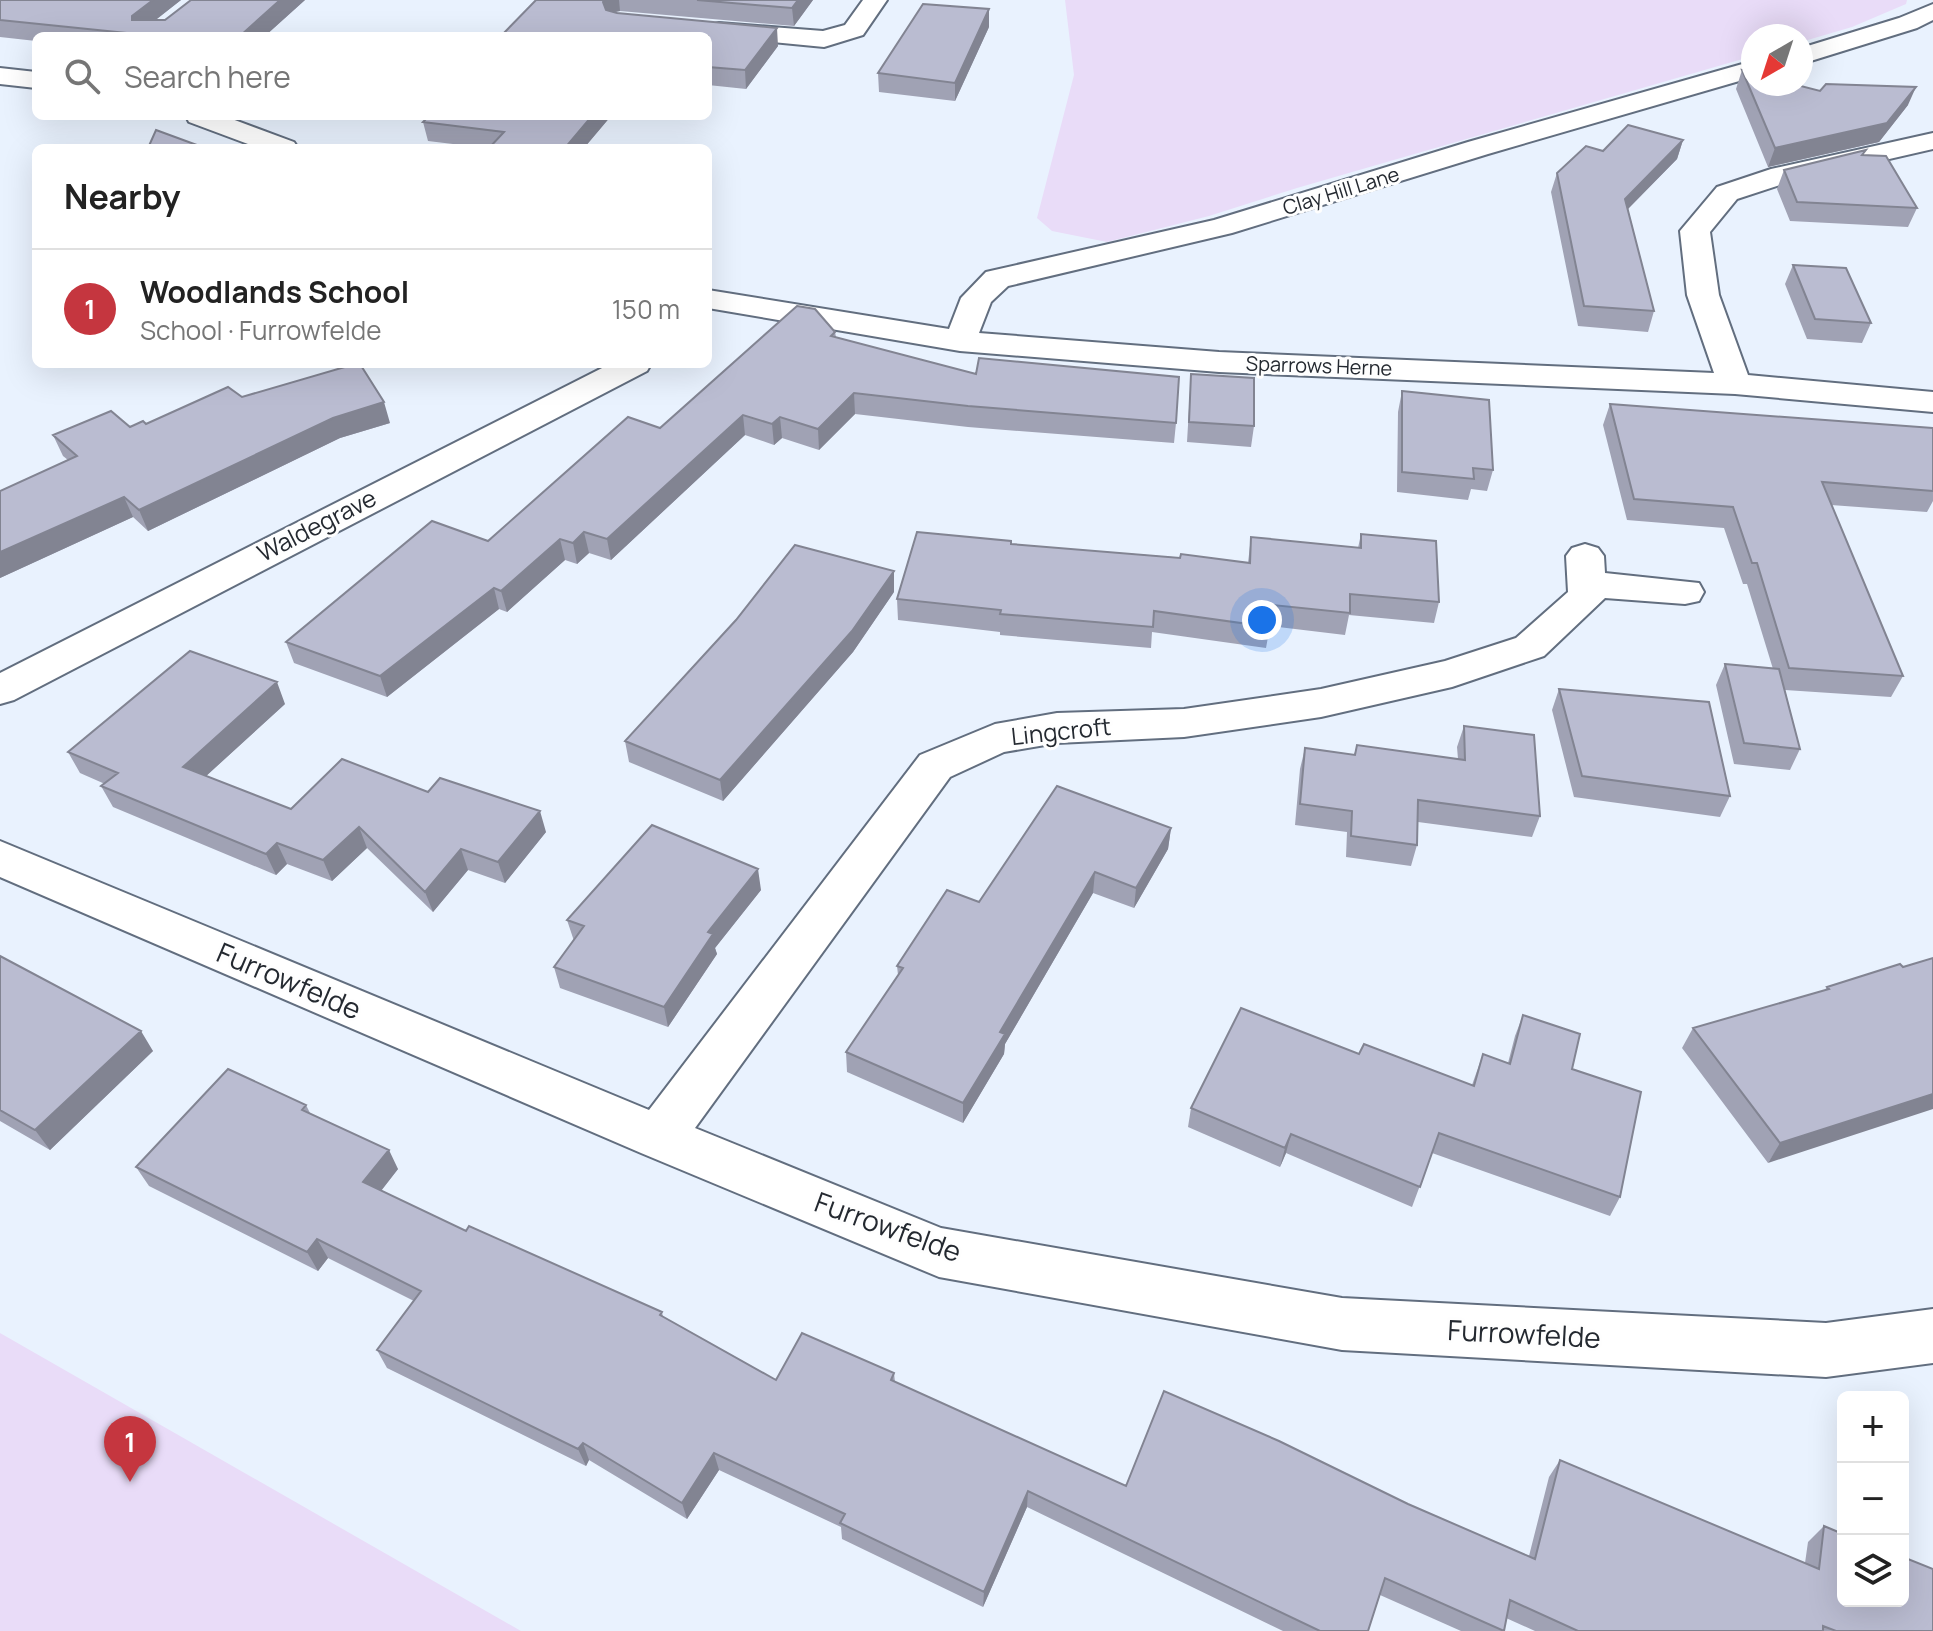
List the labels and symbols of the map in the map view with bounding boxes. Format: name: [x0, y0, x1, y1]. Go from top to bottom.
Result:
north arrow: [1741, 24, 1813, 96]
street label: Clay Hill Lane: [1279, 160, 1402, 221]
street label: Sparrows Herne: [1245, 349, 1393, 382]
street label: Waldegrave: [251, 481, 382, 569]
your location: [1242, 600, 1282, 640]
street label: Lingcroft: [1009, 709, 1112, 752]
street label: Furrowfelde: [211, 933, 367, 1028]
street label: Furrowfelde: [810, 1182, 967, 1270]
street label: Furrowfelde: [1446, 1310, 1602, 1356]
pin: 1: [104, 1416, 156, 1482]

